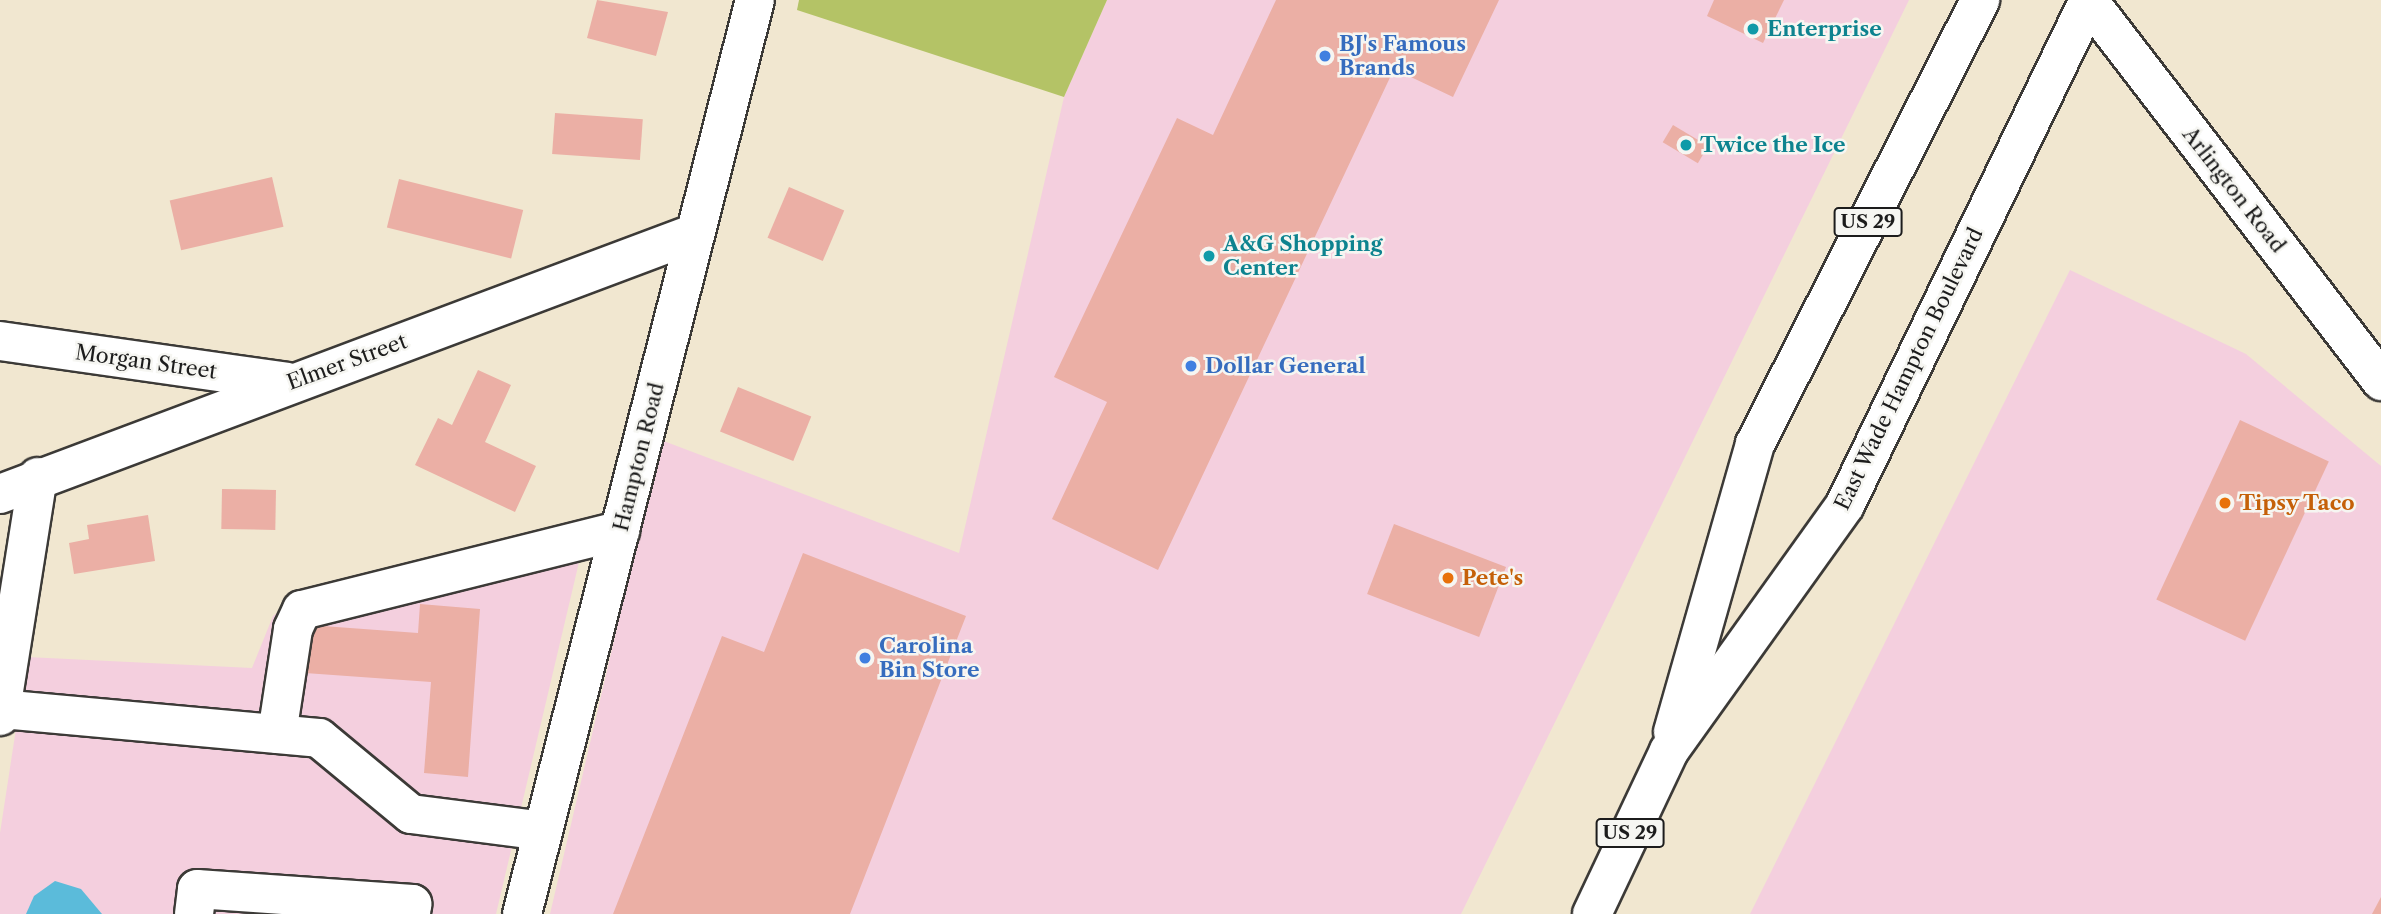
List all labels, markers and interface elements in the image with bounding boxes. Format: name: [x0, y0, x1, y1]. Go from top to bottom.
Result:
place label: Enterprise: [1767, 16, 1882, 42]
marker: Enterprise: [1745, 21, 1761, 37]
place label: BJ's Famous Brands: [1339, 31, 1466, 81]
marker: BJ's Famous Brands: [1317, 48, 1333, 64]
street label: Arlington Road: [2177, 122, 2291, 258]
place label: Twice the Ice: [1700, 132, 1846, 158]
marker: Twice the Ice: [1678, 137, 1694, 153]
road number: US 29: [1833, 206, 1903, 238]
street label: East Wade Hampton Boulevard: [1829, 223, 1989, 515]
place label: A&G Shopping Center: [1223, 231, 1383, 281]
marker: A&G Shopping Center: [1201, 248, 1217, 264]
street label: Elmer Street: [283, 329, 411, 395]
street label: Morgan Street: [74, 340, 218, 384]
place label: Dollar General: [1205, 353, 1366, 379]
marker: Dollar General: [1183, 358, 1199, 374]
street label: Hampton Road: [608, 380, 670, 534]
place label: Tipsy Taco: [2239, 490, 2356, 516]
marker: Tipsy Taco: [2217, 495, 2233, 511]
place label: Pete's: [1462, 565, 1523, 591]
marker: Pete's: [1440, 570, 1456, 586]
place label: Carolina Bin Store: [879, 633, 980, 683]
marker: Carolina Bin Store: [857, 650, 873, 666]
road number: US 29: [1595, 818, 1665, 848]

